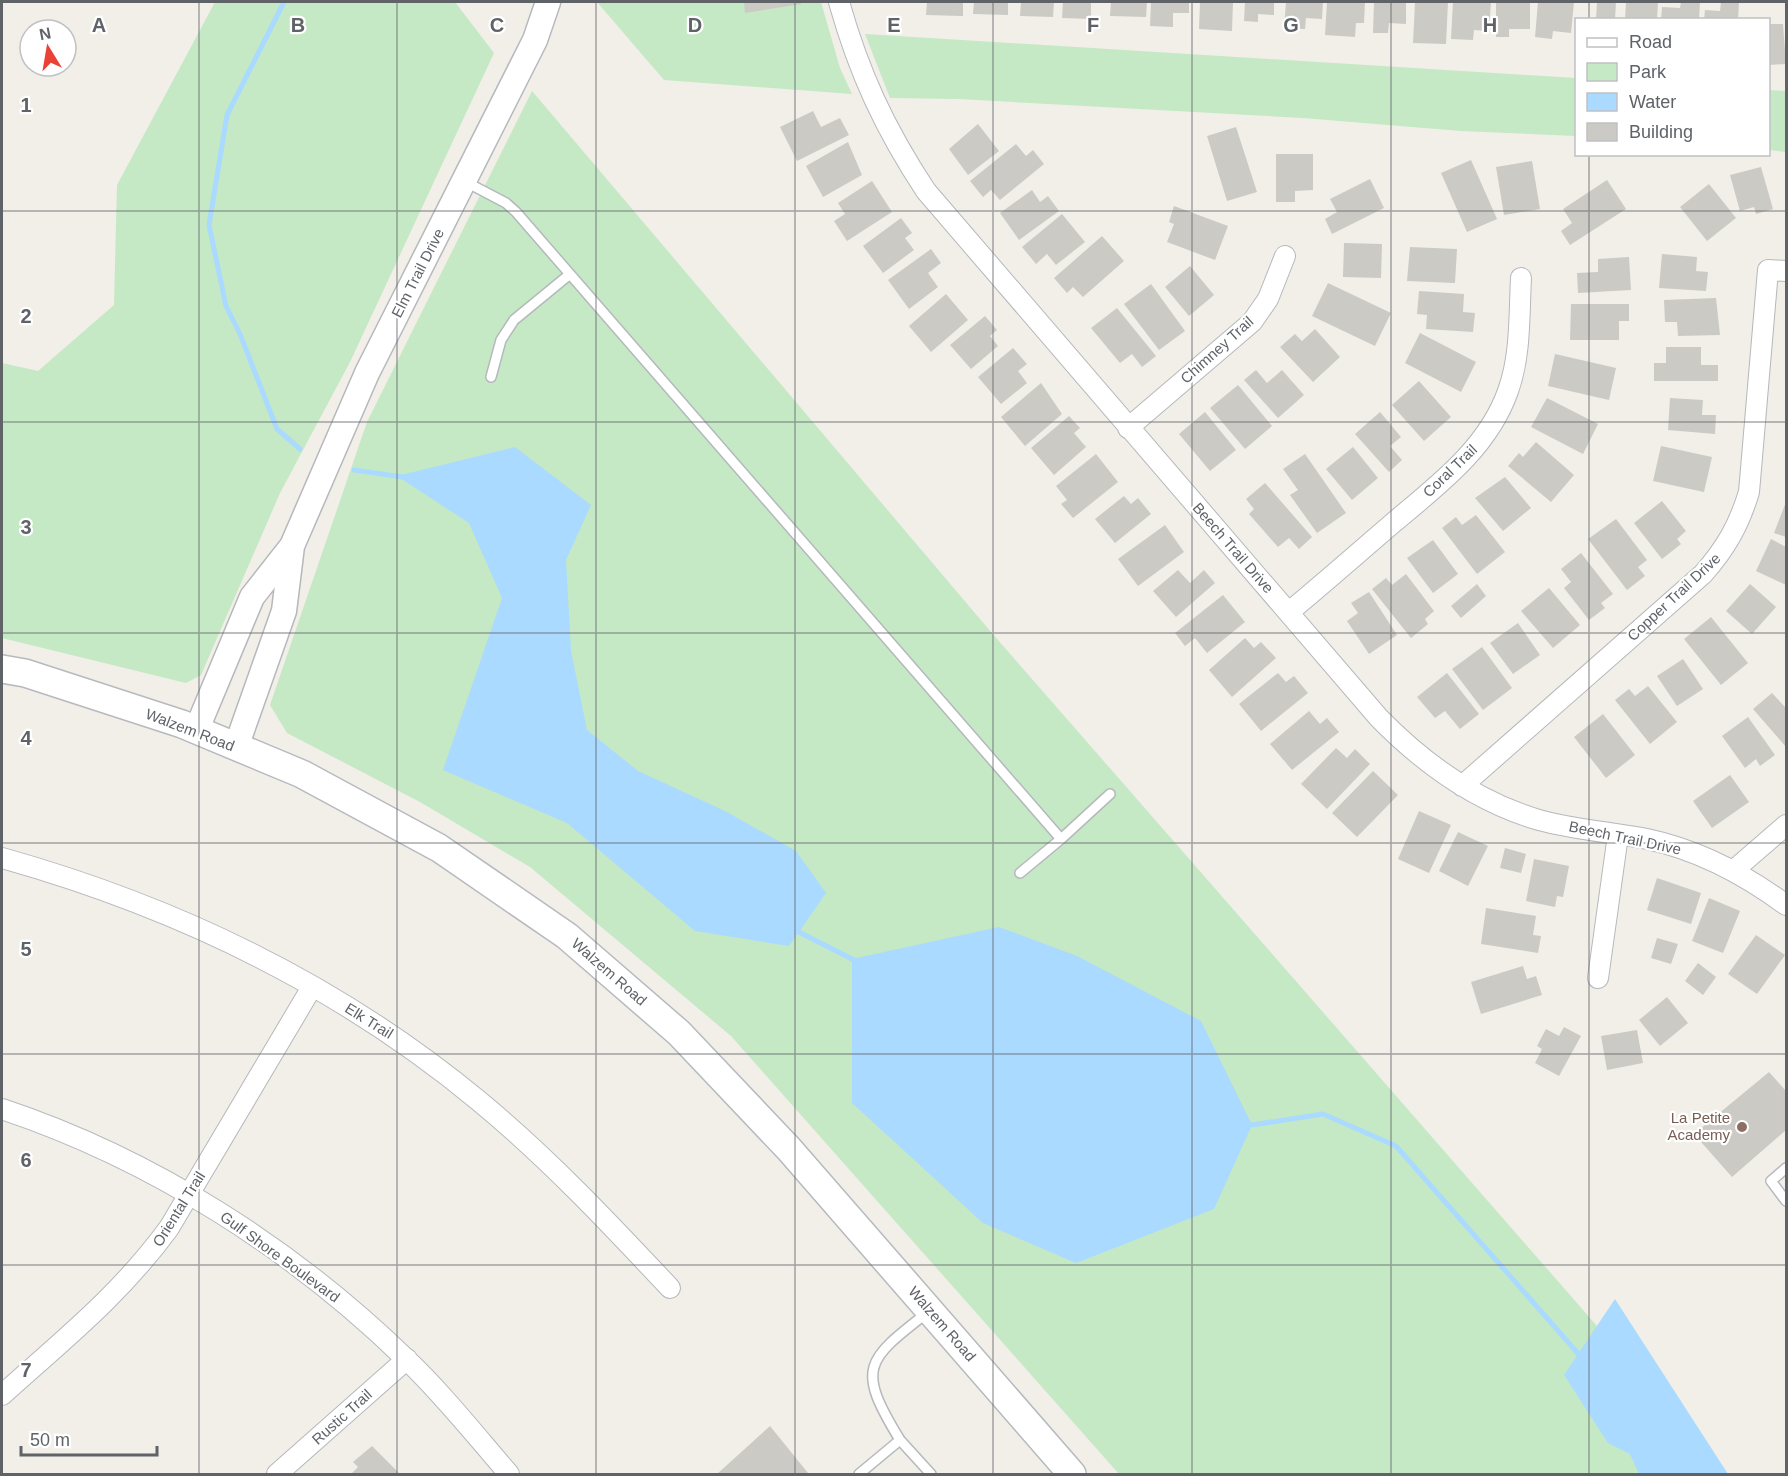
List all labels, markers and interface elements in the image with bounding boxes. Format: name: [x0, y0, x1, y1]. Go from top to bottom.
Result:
text: A: [92, 14, 106, 36]
text: B: [291, 14, 305, 36]
text: C: [490, 14, 504, 36]
text: D: [688, 14, 702, 36]
text: E: [887, 14, 901, 36]
text: F: [1087, 14, 1099, 36]
text: G: [1283, 14, 1299, 36]
text: H: [1483, 14, 1497, 36]
north arrow: [18, 18, 78, 78]
legend: [1575, 18, 1770, 156]
text: N: [38, 24, 53, 43]
text: Road: [1629, 32, 1672, 52]
text: Park: [1629, 62, 1667, 82]
text: Water: [1629, 92, 1676, 112]
text: 1: [20, 94, 32, 116]
text: Building: [1629, 122, 1693, 142]
street label: Elm Trail Drive: [388, 225, 447, 320]
text: 2: [20, 305, 32, 327]
street label: Chimney Trail: [1177, 313, 1256, 387]
street label: Coral Trail: [1419, 441, 1480, 500]
street label: Beech Trail Drive: [1189, 499, 1277, 596]
text: 3: [20, 516, 32, 538]
street label: Copper Trail Drive: [1624, 549, 1724, 644]
street label: Walzem Road: [143, 705, 237, 754]
text: 4: [20, 727, 32, 749]
street label: Beech Trail Drive: [1567, 817, 1683, 858]
street label: Walzem Road: [568, 934, 650, 1009]
text: 5: [20, 938, 32, 960]
street label: Elk Trail: [342, 999, 396, 1042]
place label: La Petite Academy: [1667, 1109, 1730, 1143]
marker: La Petite Academy: [1735, 1120, 1749, 1134]
text: 6: [20, 1149, 32, 1171]
street label: Oriental Trail: [149, 1168, 208, 1249]
street label: Gulf Shore Boulevard: [217, 1208, 343, 1306]
street label: Walzem Road: [905, 1283, 980, 1365]
text: 7: [20, 1359, 32, 1381]
street label: Rustic Trail: [308, 1385, 375, 1448]
scale bar: [21, 1419, 158, 1457]
text: 50 m: [30, 1430, 70, 1450]

